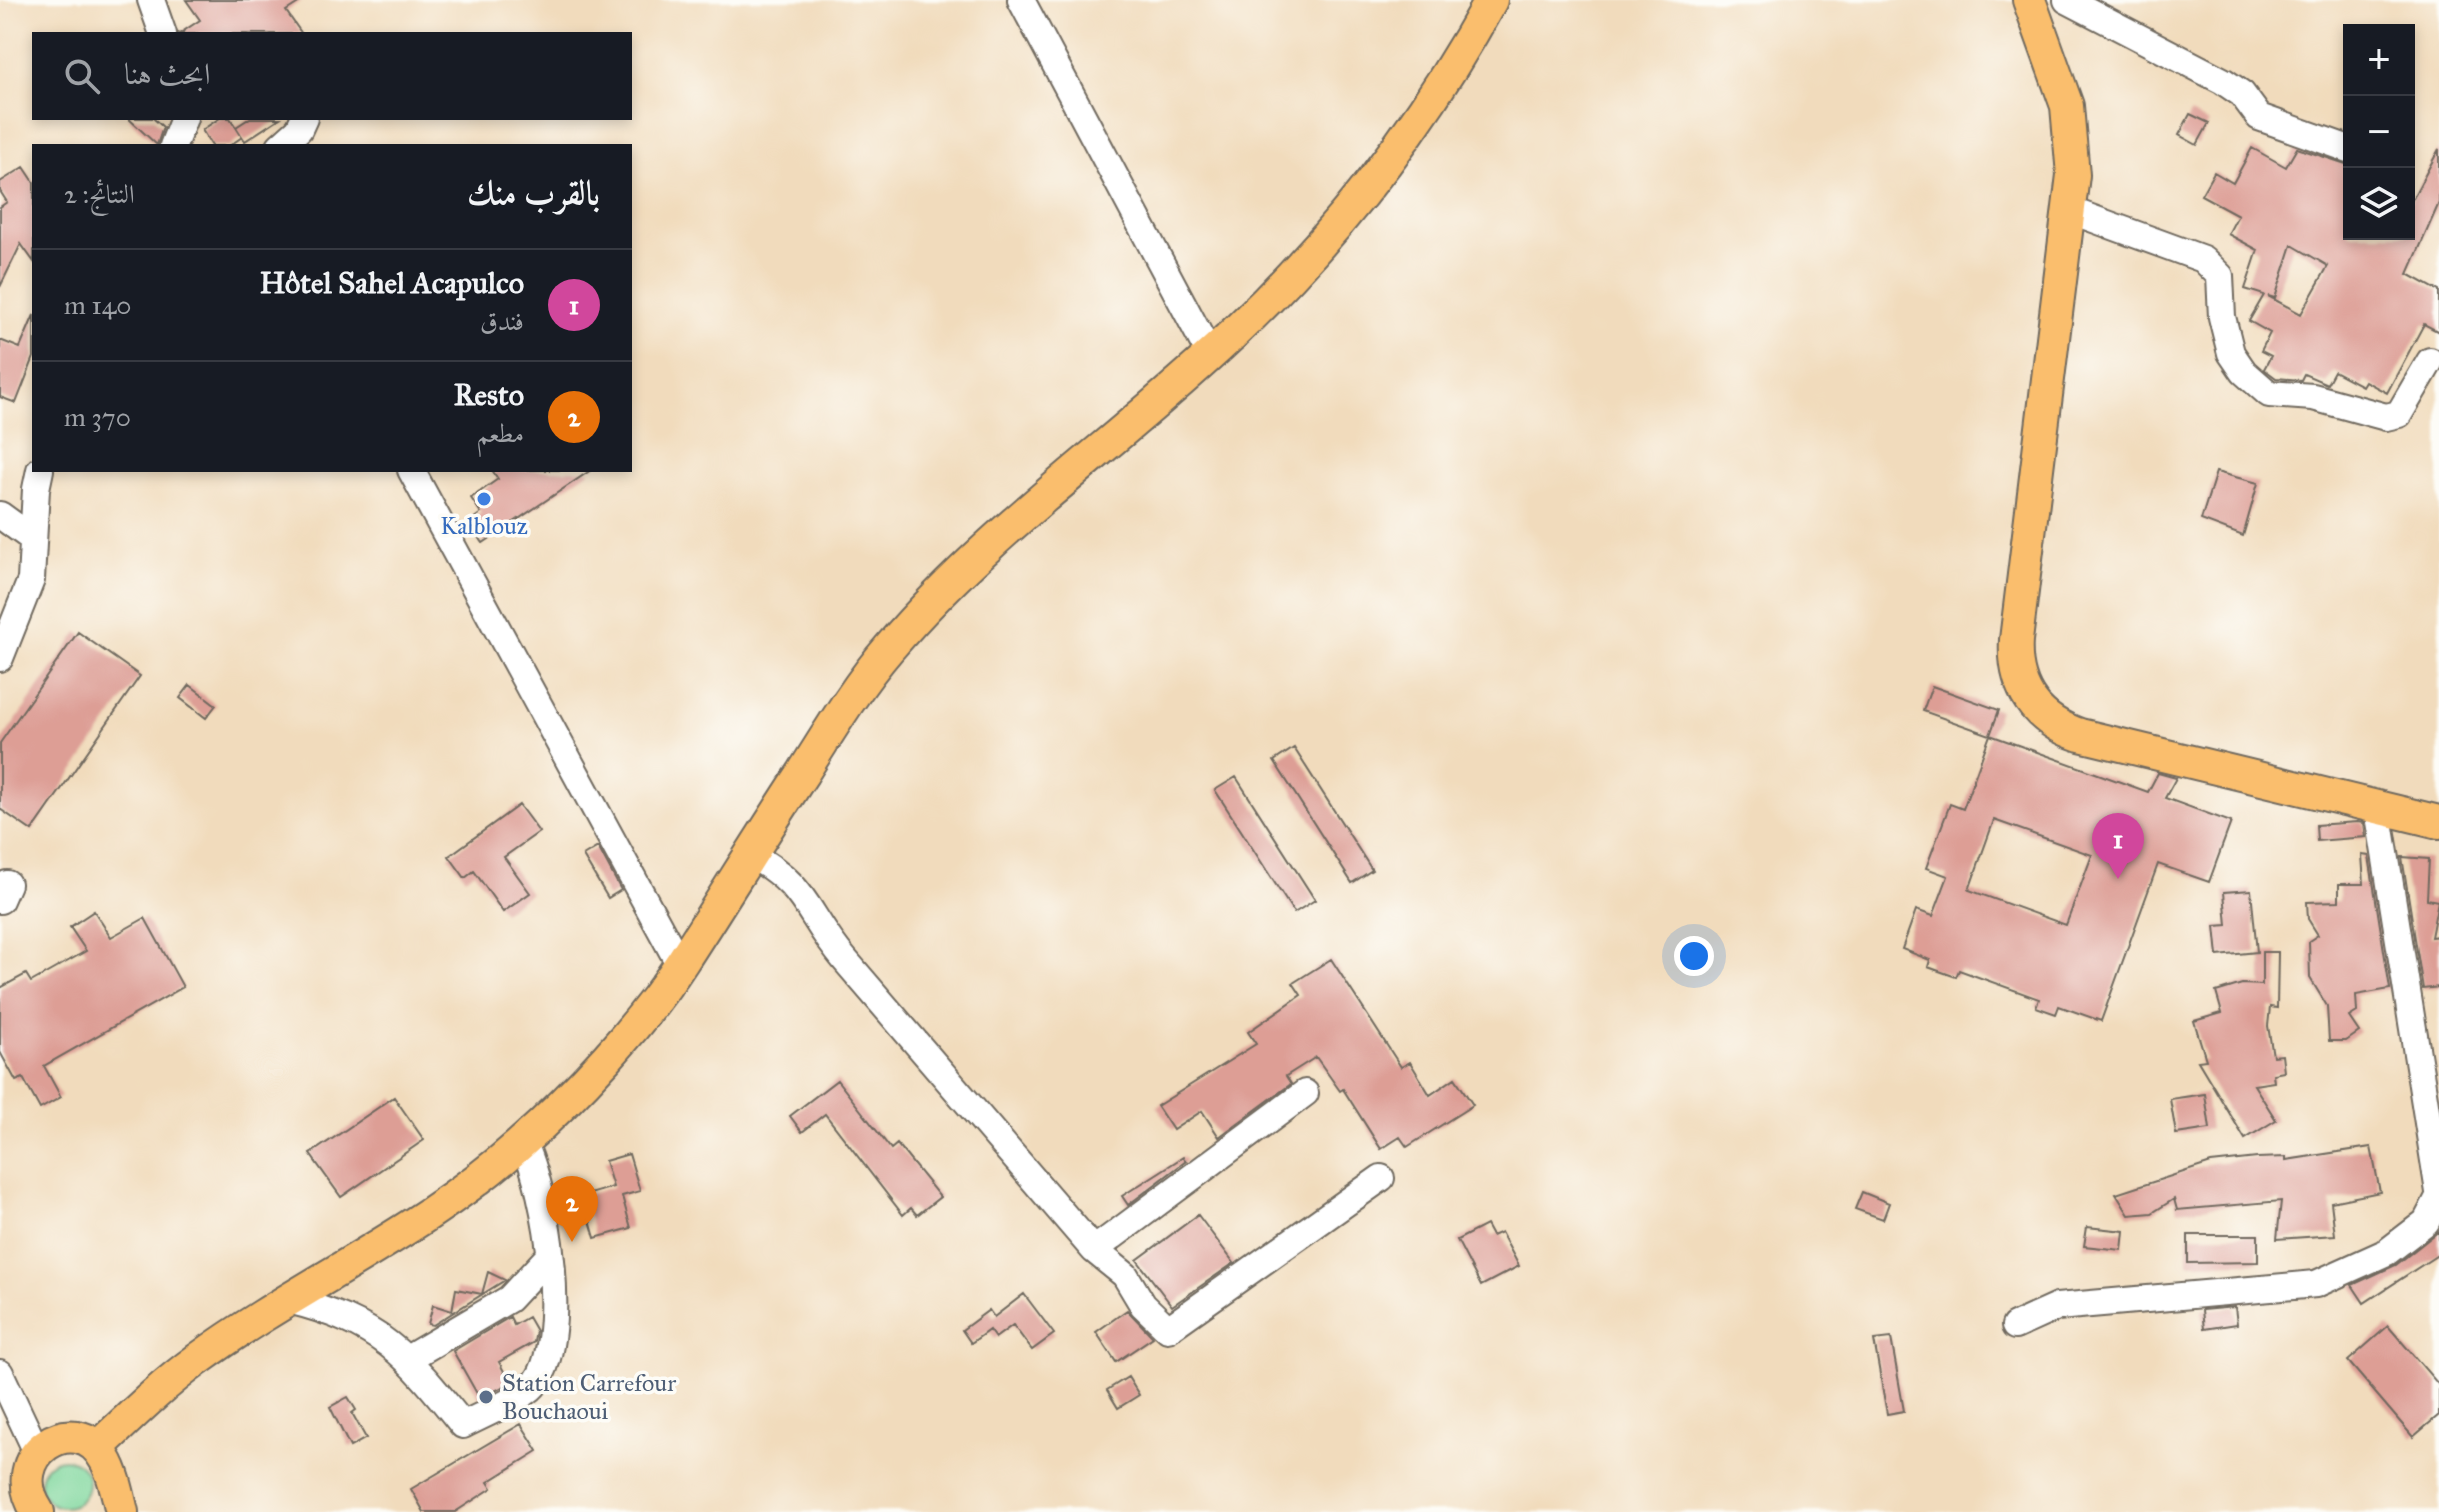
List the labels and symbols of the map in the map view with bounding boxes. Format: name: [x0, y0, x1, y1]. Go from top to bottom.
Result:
marker: Kalblouz: [475, 490, 493, 508]
place label: Kalblouz: [440, 511, 528, 541]
pin: 1: [2092, 813, 2144, 879]
your location: [1674, 936, 1714, 976]
pin: 2: [546, 1176, 598, 1242]
place label: Station Carrefour Bouchaoui: [502, 1368, 676, 1426]
marker: Station Carrefour Bouchaoui: [477, 1388, 495, 1406]

